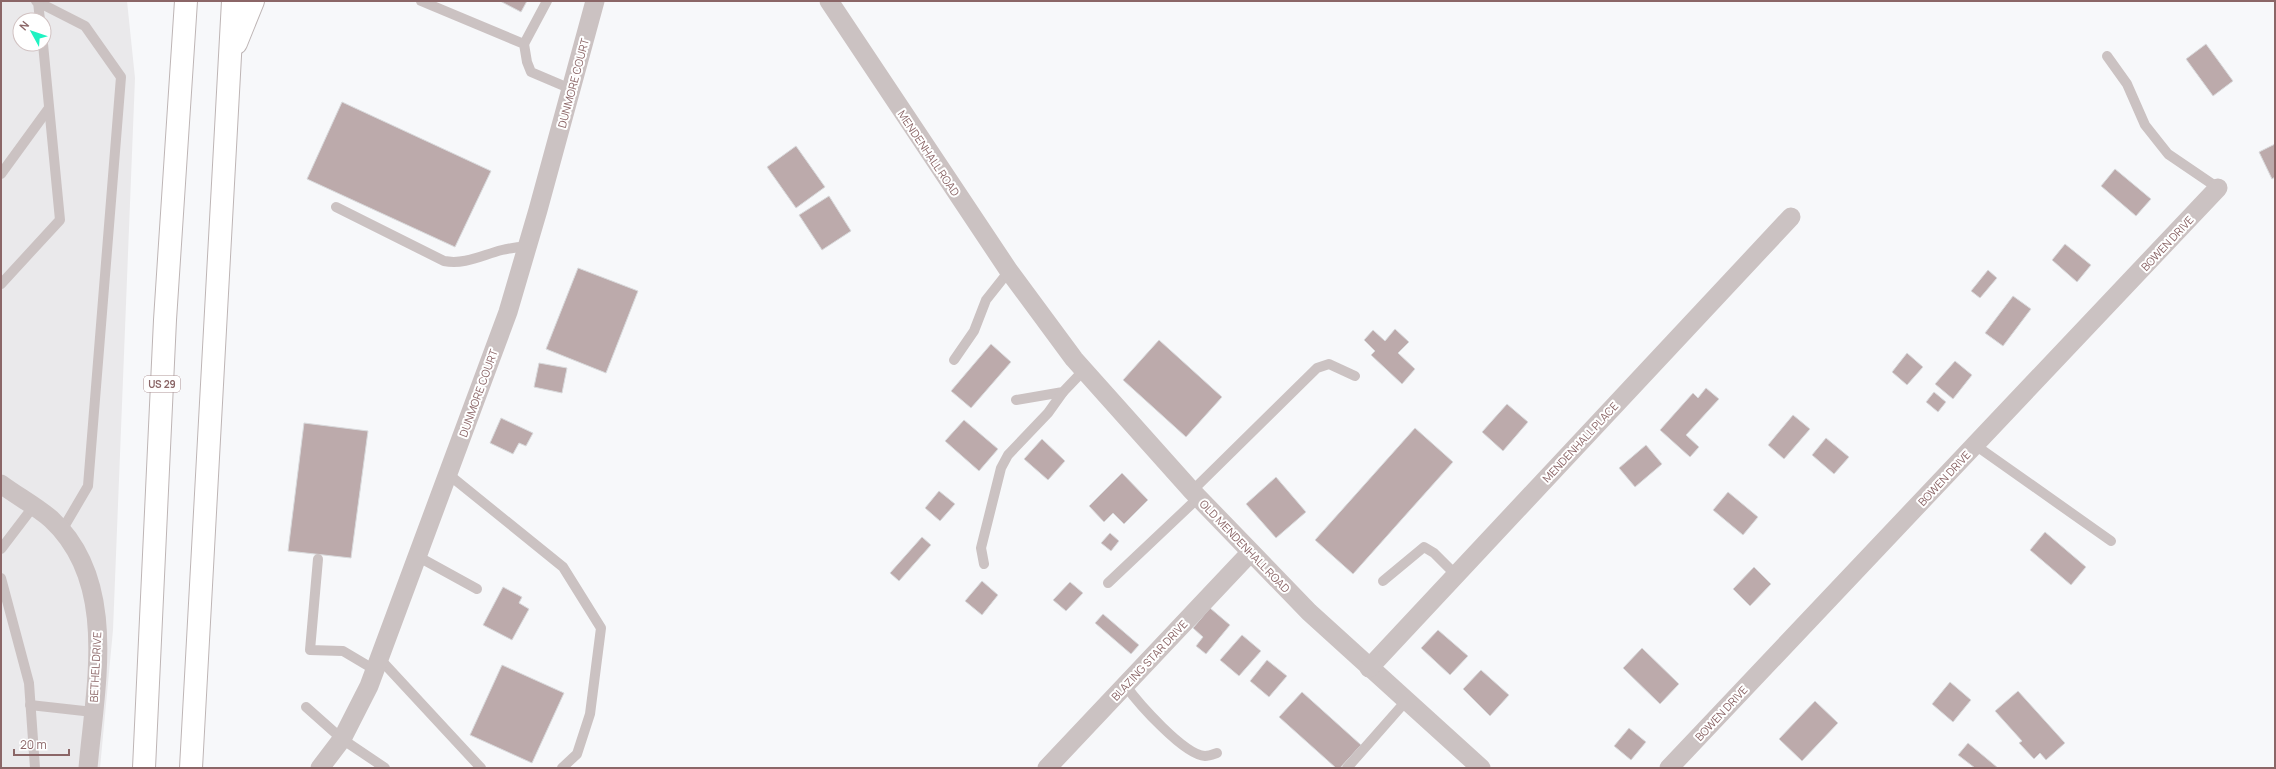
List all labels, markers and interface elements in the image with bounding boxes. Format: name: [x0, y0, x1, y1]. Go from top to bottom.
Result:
north arrow: [12, 12, 52, 52]
text: N: [16, 17, 32, 33]
street label: DUNMORE COURT: [554, 36, 592, 130]
street label: MENDENHALL ROAD: [895, 107, 963, 199]
street label: BOWEN DRIVE: [2137, 212, 2197, 274]
street label: DUNMORE COURT: [455, 347, 501, 439]
road number: US 29: [144, 376, 180, 392]
street label: MENDENHALL PLACE: [1539, 399, 1621, 485]
street label: BOWEN DRIVE: [1914, 447, 1974, 509]
street label: OLD MENDENHALL ROAD: [1197, 496, 1293, 596]
street label: BLAZING STAR DRIVE: [1108, 616, 1190, 704]
street label: BETHEL DRIVE: [86, 631, 104, 703]
street label: BOWEN DRIVE: [1691, 682, 1751, 744]
scale bar: [14, 731, 69, 757]
text: 20 m: [20, 736, 47, 753]

